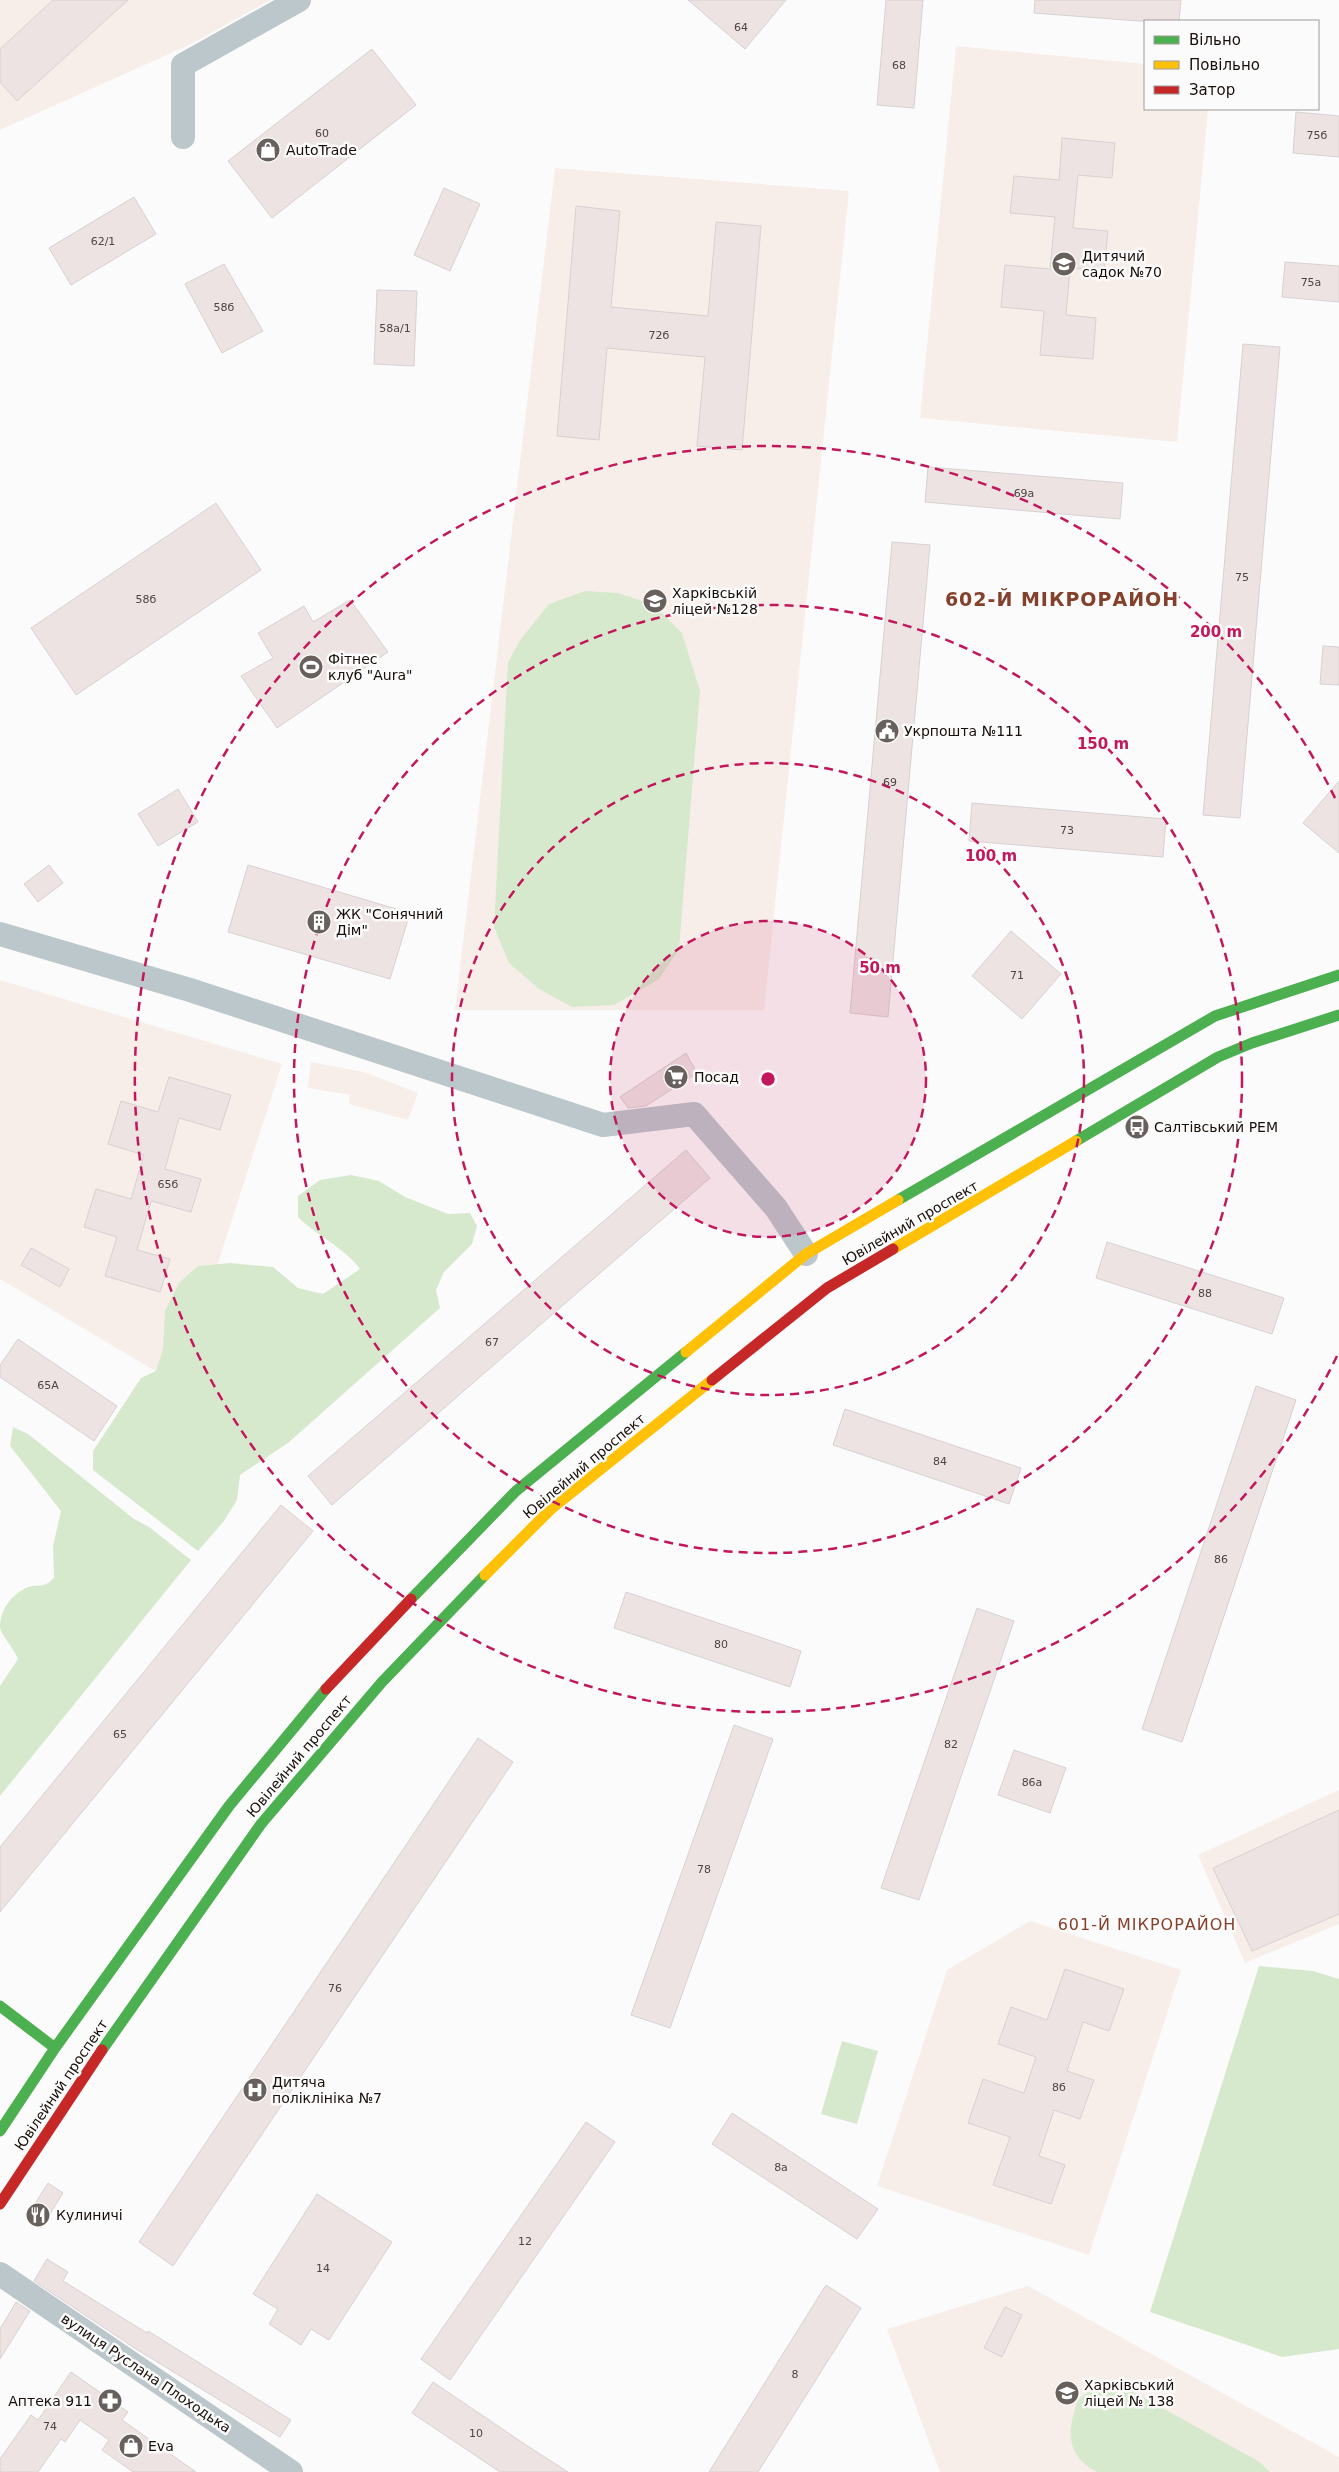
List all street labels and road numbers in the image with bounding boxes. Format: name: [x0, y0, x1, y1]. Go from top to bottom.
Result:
street label: Ювілейний проспект: [839, 1177, 981, 1269]
street label: Ювілейний проспект: [520, 1410, 648, 1522]
street label: Ювілейний проспект: [243, 1692, 355, 1820]
street label: Ювілейний проспект: [11, 2017, 111, 2153]
street label: вулиця Руслана Плоходька: [58, 2310, 234, 2436]

